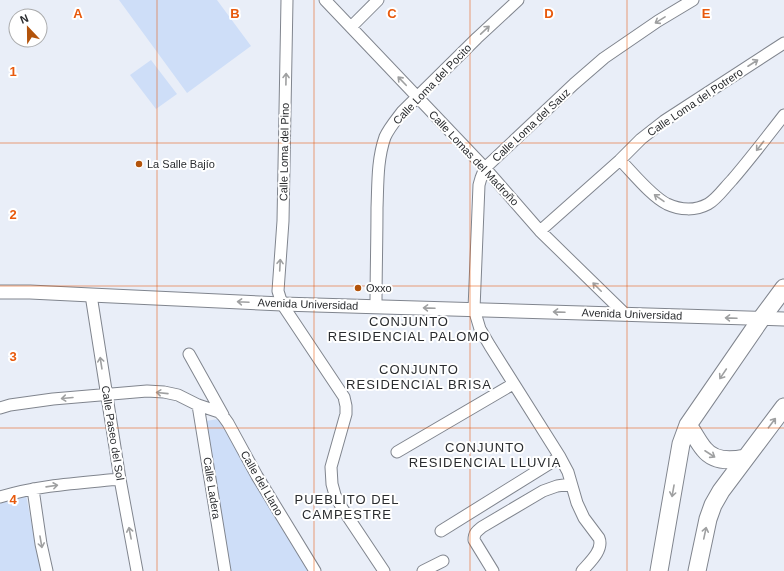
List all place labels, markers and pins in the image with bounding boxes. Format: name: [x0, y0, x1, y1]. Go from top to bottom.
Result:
place label: La Salle Bajío: [147, 158, 215, 170]
marker: La Salle Bajío: [134, 159, 144, 169]
place label: Oxxo: [366, 282, 392, 294]
marker: Oxxo: [353, 283, 363, 293]

